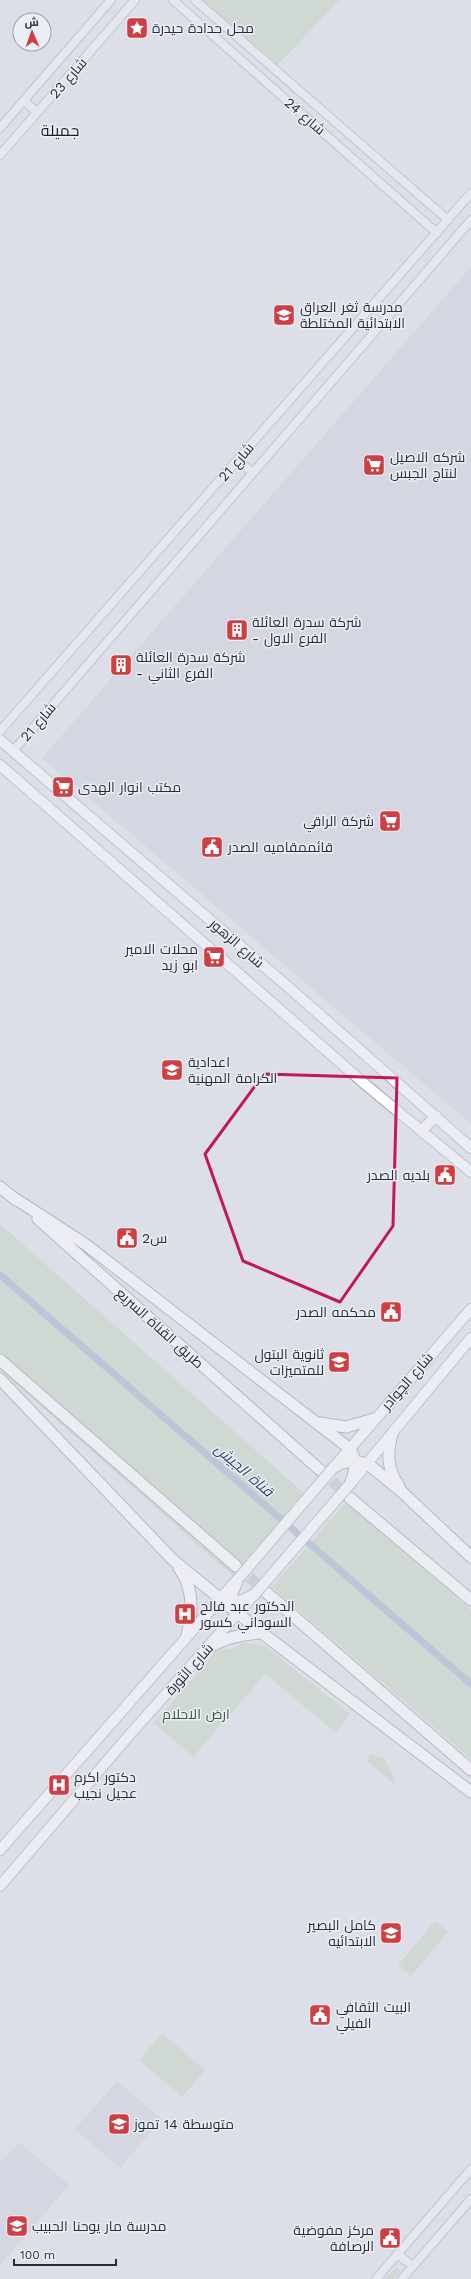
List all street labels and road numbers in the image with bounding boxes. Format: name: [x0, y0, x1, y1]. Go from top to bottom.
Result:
street label: شارع 23: [46, 55, 91, 102]
street label: شارع 24: [281, 94, 328, 139]
street label: شارع 21: [215, 440, 258, 485]
street label: شارع 21: [17, 700, 60, 745]
street label: شارع الزهور: [205, 914, 267, 972]
street label: طريق القناة السريع: [112, 1285, 207, 1372]
street label: شارع الچوادر: [377, 1349, 438, 1415]
street label: شارع الثورة: [162, 1640, 217, 1699]

